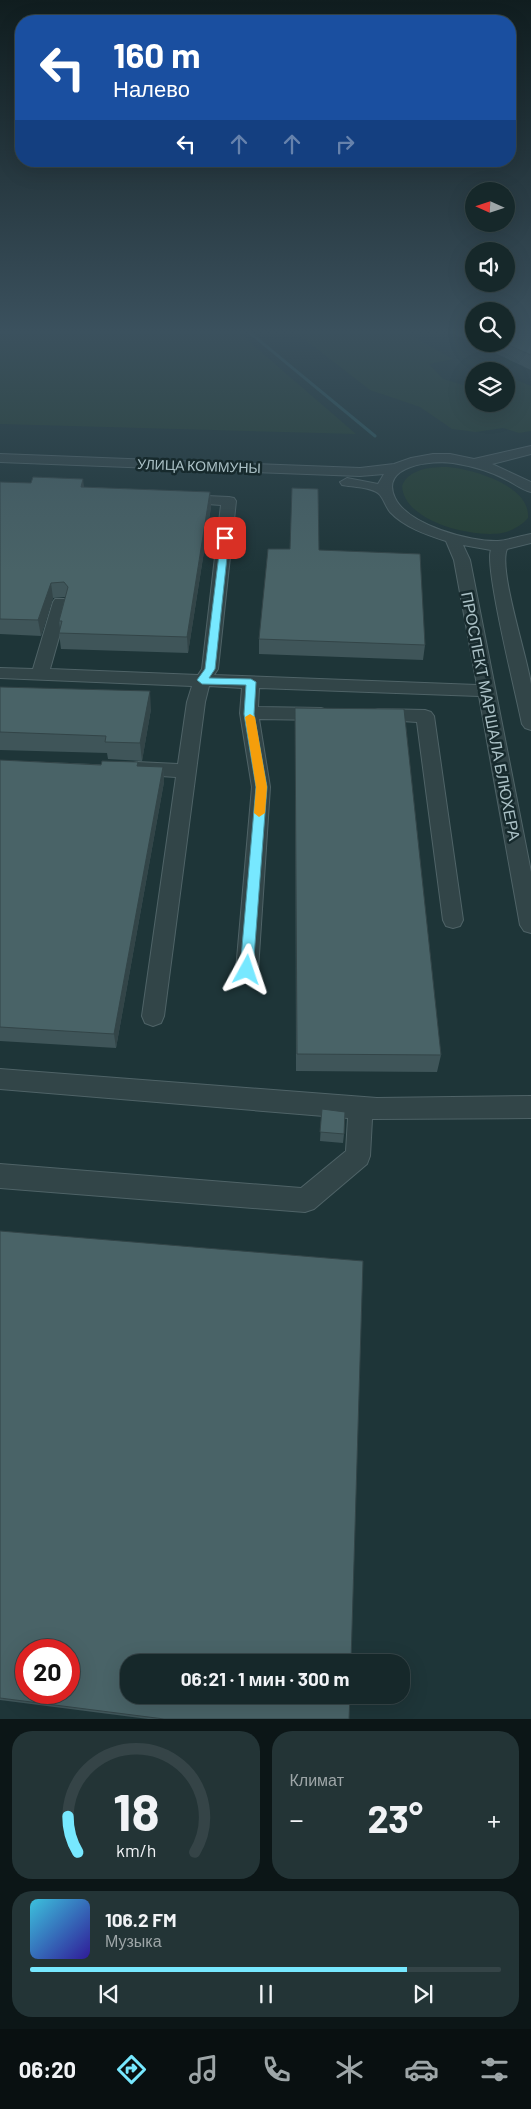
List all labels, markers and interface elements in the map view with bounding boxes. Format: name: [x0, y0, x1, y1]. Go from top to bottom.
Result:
text: 160 m: [113, 33, 200, 75]
icon: left: [30, 35, 95, 100]
text: Налево: [113, 75, 190, 101]
icon: left: [172, 130, 200, 158]
icon: ahead: [225, 130, 253, 158]
icon: ahead: [278, 130, 306, 158]
icon: right: [331, 130, 359, 158]
north arrow: [465, 182, 515, 232]
map controls: [465, 182, 515, 412]
button: sound: [465, 242, 515, 292]
button: search: [465, 302, 515, 352]
button: layers: [465, 362, 515, 412]
street label: УЛИЦА КОММУНЫ: [137, 455, 261, 476]
pin: [204, 517, 246, 559]
icon: arrive: [211, 524, 239, 552]
street label: ПРОСПЕКТ МАРШАЛА БЛЮХЕРА: [458, 590, 525, 842]
position arrow: [220, 943, 272, 995]
speed limit sign: 20: [15, 1639, 80, 1704]
text: 06:21 · 1 мин · 300 m: [181, 1667, 349, 1690]
text: Климат: [290, 1770, 344, 1789]
text: 18: [112, 1779, 159, 1841]
text: 23°: [367, 1795, 423, 1841]
text: −: [290, 1802, 304, 1836]
text: +: [487, 1802, 501, 1836]
text: km/h: [116, 1839, 156, 1861]
text: 106.2 FM: [105, 1908, 177, 1931]
text: Музыка: [105, 1931, 162, 1950]
icon: previous: [95, 1980, 123, 2008]
icon: pause: [252, 1980, 280, 2008]
icon: next: [409, 1980, 437, 2008]
icon: directions: [114, 2052, 149, 2087]
icon: music: [186, 2052, 221, 2087]
icon: phone: [259, 2052, 294, 2087]
icon: climate: [332, 2052, 367, 2087]
icon: car: [404, 2052, 439, 2087]
icon: filters: [477, 2052, 512, 2087]
text: 06:20: [19, 2056, 76, 2082]

